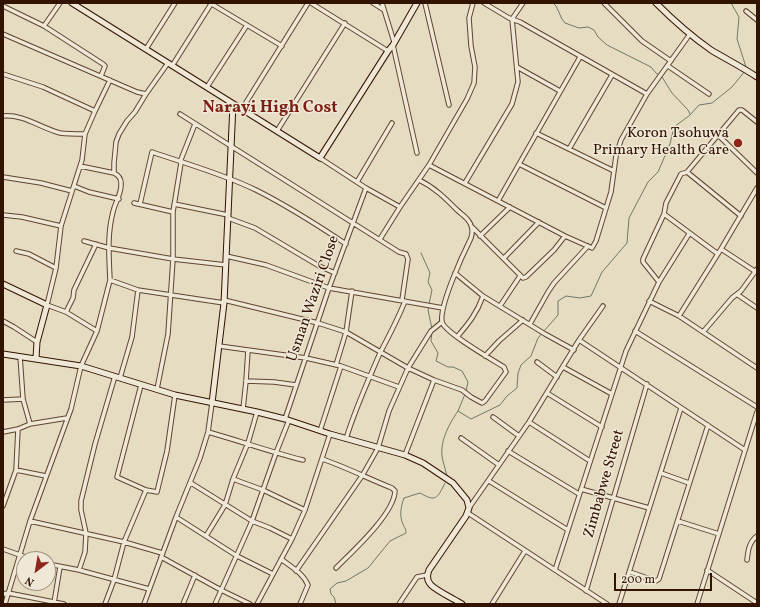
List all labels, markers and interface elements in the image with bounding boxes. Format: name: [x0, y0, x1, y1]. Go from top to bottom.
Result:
district label: Narayi High Cost: [202, 99, 338, 119]
place label: Koron Tsohuwa Primary Health Care: [593, 125, 729, 160]
marker: Koron Tsohuwa Primary Health Care: [732, 137, 744, 149]
street label: Usman Waziri Close: [284, 234, 344, 364]
street label: Zimbabwe Street: [581, 428, 629, 540]
north arrow: [16, 551, 56, 591]
scale bar: [616, 565, 714, 591]
text: N: [23, 572, 37, 589]
text: 200 m: [621, 572, 655, 588]

